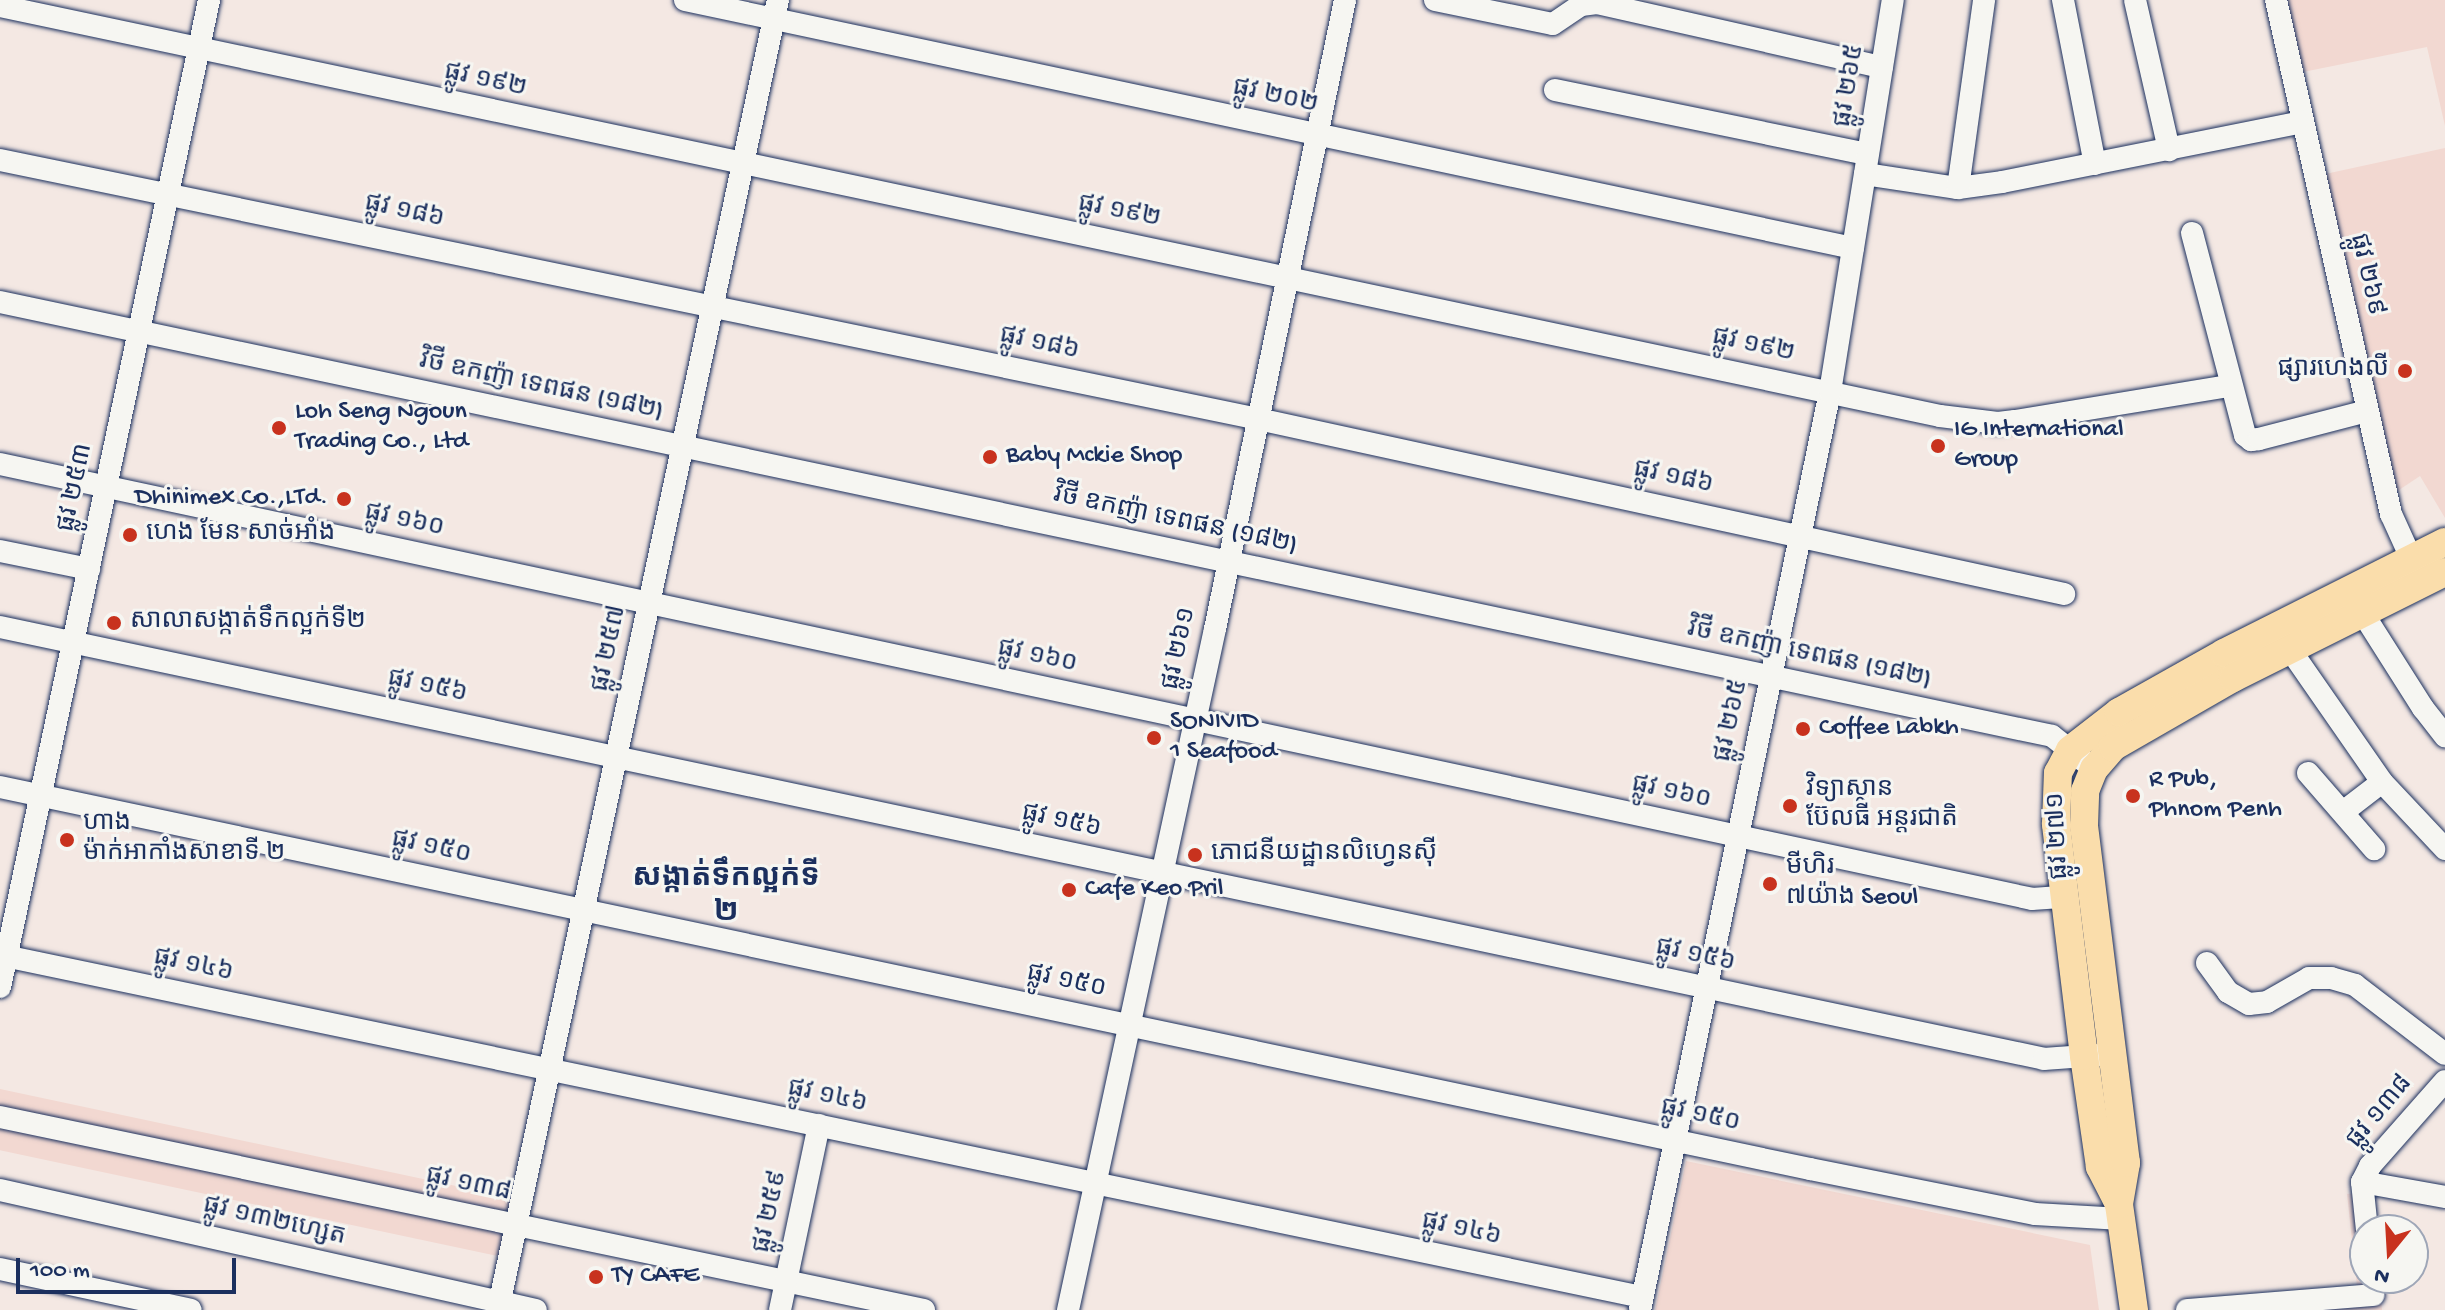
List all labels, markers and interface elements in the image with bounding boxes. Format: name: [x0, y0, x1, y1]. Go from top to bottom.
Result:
street label: ផ្លូវ ២៦៥: [1829, 42, 1873, 130]
street label: ផ្លូវ ១៩២: [441, 58, 529, 106]
street label: ផ្លូវ ២០២: [1229, 74, 1321, 122]
street label: ផ្លូវ ១៨៦: [361, 189, 447, 237]
street label: ផ្លូវ ១៩២: [1075, 190, 1163, 236]
street label: ផ្លូវ ២៦៩: [2340, 231, 2390, 319]
street label: ផ្លូវ ១៨៦: [996, 321, 1082, 369]
street label: ផ្លូវ ១៩២: [1709, 323, 1797, 371]
street label: វិថី ឧកញ៉ា ទេពផន (១៨២): [416, 347, 666, 429]
place label: ផ្សារហេងលី: [2278, 355, 2389, 387]
marker: ផ្សារហេងលី: [2396, 362, 2414, 380]
place label: Loh Seng Ngoun Trading Co., Ltd: [295, 397, 468, 458]
place label: IG International Group: [1954, 415, 2124, 476]
marker: Loh Seng Ngoun Trading Co., Ltd: [270, 419, 288, 437]
marker: IG International Group: [1929, 437, 1947, 455]
street label: ផ្លូវ ២៥៣: [52, 441, 102, 535]
place label: Baby Mckie Shop: [1006, 441, 1182, 473]
marker: Baby Mckie Shop: [981, 448, 999, 466]
street label: ផ្លូវ ១៨៦: [1630, 455, 1716, 503]
street label: វិថី ឧកញ៉ា ទេពផន (១៨២): [1050, 481, 1300, 563]
place label: Dhinimex Co.,LTd.: [135, 483, 328, 515]
marker: Dhinimex Co.,LTd.: [335, 490, 353, 508]
street label: ផ្លូវ ១៦០: [361, 498, 447, 546]
place label: ហេង មែន សាច់អាំង: [146, 519, 335, 551]
marker: ហេង មែន សាច់អាំង: [121, 526, 139, 544]
street label: ផ្លូវ ២៥៧: [587, 603, 635, 695]
street label: ផ្លូវ ២៦១: [1157, 605, 1205, 693]
place label: សាលាសង្កាត់ទឹកល្អក់ទី២: [130, 607, 366, 639]
marker: សាលាសង្កាត់ទឹកល្អក់ទី២: [105, 614, 123, 632]
street label: វិថី ឧកញ៉ា ទេពផន (១៨២): [1684, 615, 1934, 697]
street label: ផ្លូវ ១៦០: [994, 634, 1080, 682]
street label: ផ្លូវ ១៥៦: [384, 664, 470, 712]
street label: ផ្លូវ ២៦៥: [1709, 677, 1757, 765]
place label: SONIVID 1 Seafood: [1170, 707, 1277, 768]
place label: Coffee Labkh: [1819, 713, 1959, 745]
marker: Coffee Labkh: [1794, 720, 1812, 738]
marker: SONIVID 1 Seafood: [1145, 729, 1163, 747]
place label: R Pub, Phnom Penh: [2149, 765, 2282, 826]
street label: ផ្លូវ ១៦០: [1628, 770, 1714, 818]
place label: វិទ្យាស្ថាន ប៊ែលធី អន្ដរជាតិ: [1806, 775, 1958, 836]
marker: R Pub, Phnom Penh: [2124, 787, 2142, 805]
street label: ផ្លូវ ២៧១: [2042, 791, 2078, 881]
marker: វិទ្យាស្ថាន ប៊ែលធី អន្ដរជាតិ: [1781, 797, 1799, 815]
street label: ផ្លូវ ១៥៦: [1018, 799, 1104, 847]
place label: ហាង ម៉ាក់អាកាំងសាខាទី ២: [83, 809, 285, 870]
street label: ផ្លូវ ១៥០: [388, 825, 474, 873]
marker: ហាង ម៉ាក់អាកាំងសាខាទី ២: [58, 831, 76, 849]
place label: ភោជនីយដ្ឋានលិហ្វេនសុី: [1211, 839, 1437, 871]
marker: ភោជនីយដ្ឋានលិហ្វេនសុី: [1186, 846, 1204, 864]
place label: មីហិរ ៧យ៉ាង Seoul: [1786, 853, 1918, 914]
district label: សង្កាត់ទឹកល្អក់ទី ២: [632, 862, 820, 932]
place label: Cafe Keo Pril: [1085, 874, 1223, 906]
marker: មីហិរ ៧យ៉ាង Seoul: [1761, 875, 1779, 893]
marker: Cafe Keo Pril: [1060, 881, 1078, 899]
street label: ផ្លូវ ១៥៦: [1652, 933, 1738, 981]
street label: ផ្លូវ ១៤៦: [150, 943, 236, 991]
street label: ផ្លូវ ១៥០: [1023, 959, 1109, 1007]
street label: ផ្លូវ ១៣៨: [2341, 1070, 2421, 1156]
street label: ផ្លូវ ១៤៦: [784, 1074, 870, 1122]
street label: ផ្លូវ ១៥០: [1657, 1093, 1743, 1141]
street label: ផ្លូវ ១៣៨: [422, 1162, 514, 1210]
street label: ផ្លូវ ២៥៩: [748, 1168, 796, 1256]
street label: ផ្លូវ ១៣២ហ្សេត: [200, 1191, 348, 1255]
street label: ផ្លូវ ១៤៦: [1418, 1207, 1504, 1255]
north arrow: [2349, 1214, 2429, 1294]
scale bar: [20, 1242, 240, 1292]
text: 100 m: [30, 1257, 90, 1286]
text: N: [2371, 1260, 2393, 1290]
place label: TY CAFE: [612, 1261, 699, 1293]
marker: TY CAFE: [587, 1268, 605, 1286]

